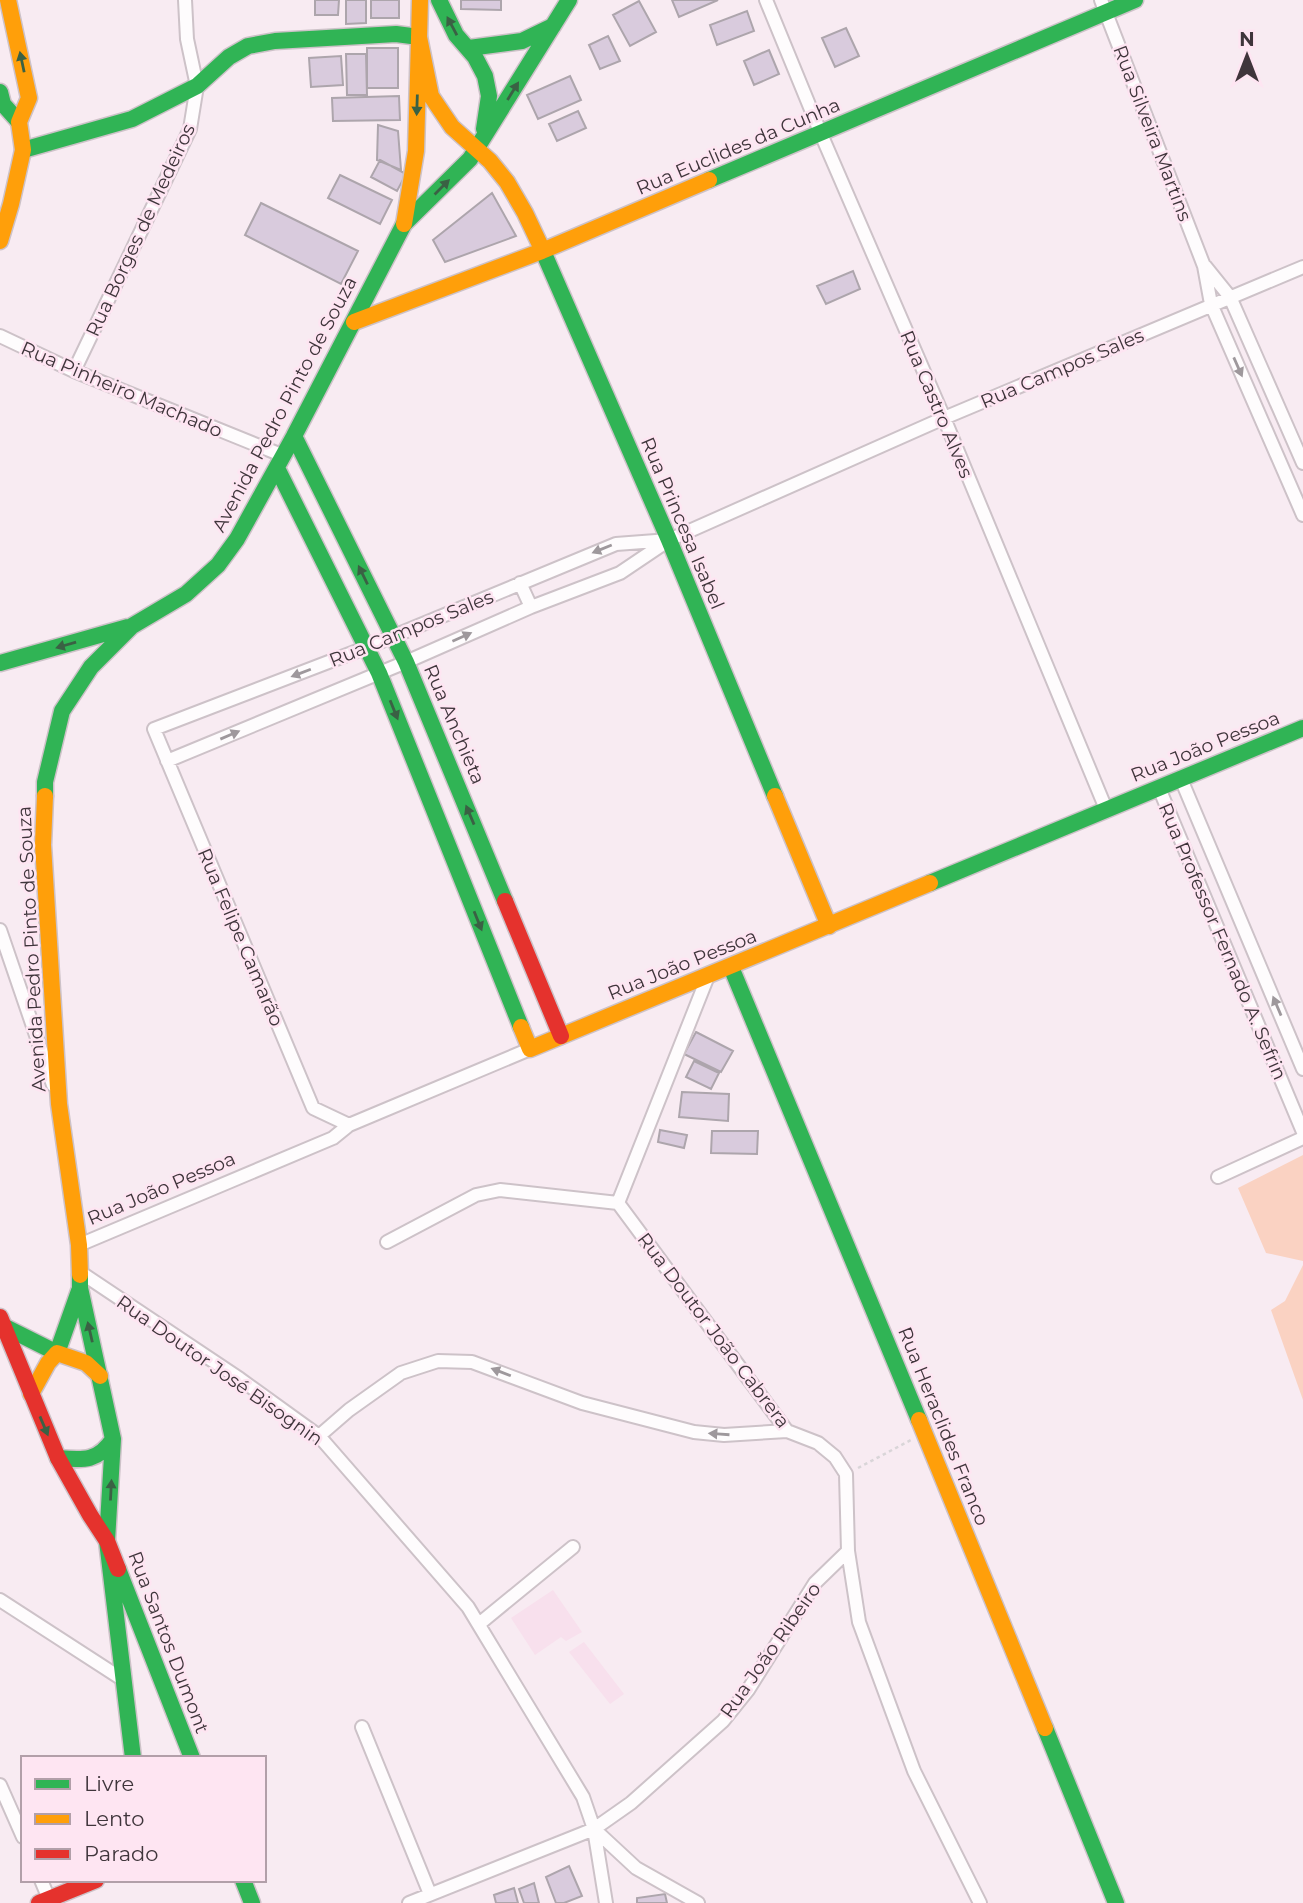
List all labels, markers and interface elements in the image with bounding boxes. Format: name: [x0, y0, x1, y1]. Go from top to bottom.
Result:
one-way arrow: [446, 15, 458, 35]
north arrow: [1212, 21, 1282, 91]
text: N: [1239, 28, 1255, 51]
street label: Rua Silveira Martins: [1108, 42, 1197, 224]
one-way arrow: [16, 51, 27, 73]
one-way arrow: [507, 82, 520, 101]
street label: Rua Euclides da Cunha: [633, 93, 844, 200]
one-way arrow: [411, 94, 422, 116]
street label: Rua Borges de Medeiros: [81, 120, 200, 340]
one-way arrow: [433, 179, 450, 196]
street label: Avenida Pedro Pinto de Souza: [207, 273, 362, 536]
street label: Rua Campos Sales: [977, 324, 1147, 413]
street label: Rua Castro Alves: [895, 327, 978, 481]
street label: Rua Pinheiro Machado: [18, 337, 226, 442]
one-way arrow: [1232, 357, 1244, 377]
street label: Rua Princesa Isabel: [636, 434, 729, 613]
one-way arrow: [592, 544, 613, 555]
one-way arrow: [358, 565, 369, 585]
street label: Rua Campos Sales: [326, 585, 497, 672]
one-way arrow: [452, 631, 473, 642]
one-way arrow: [55, 640, 76, 650]
street label: Rua Anchieta: [419, 661, 490, 787]
one-way arrow: [291, 667, 312, 678]
one-way arrow: [388, 699, 399, 720]
street label: Rua João Pessoa: [1127, 706, 1283, 787]
one-way arrow: [220, 729, 241, 740]
street label: Rua Professor Fernado A. Sefrin: [1154, 799, 1291, 1083]
one-way arrow: [464, 804, 475, 825]
street label: Avenida Pedro Pinto de Souza: [13, 805, 50, 1092]
street label: Rua Felipe Camarão: [193, 845, 289, 1030]
one-way arrow: [473, 911, 484, 932]
street label: Rua João Pessoa: [604, 924, 760, 1005]
one-way arrow: [1271, 995, 1282, 1016]
street label: Rua João Pessoa: [84, 1147, 239, 1230]
street label: Rua Doutor João Cabrera: [633, 1228, 795, 1433]
street label: Rua Doutor José Bisognin: [112, 1290, 327, 1451]
one-way arrow: [84, 1321, 95, 1343]
street label: Rua Heraclides Franco: [893, 1323, 994, 1529]
one-way arrow: [491, 1367, 512, 1378]
one-way arrow: [39, 1415, 50, 1436]
one-way arrow: [708, 1428, 730, 1439]
one-way arrow: [106, 1479, 117, 1501]
street label: Rua Santos Dumont: [123, 1548, 214, 1737]
street label: Rua João Ribeiro: [715, 1578, 826, 1722]
legend: [21, 1756, 266, 1882]
text: Livre: [84, 1771, 134, 1796]
text: Lento: [84, 1806, 144, 1831]
text: Parado: [84, 1841, 159, 1866]

